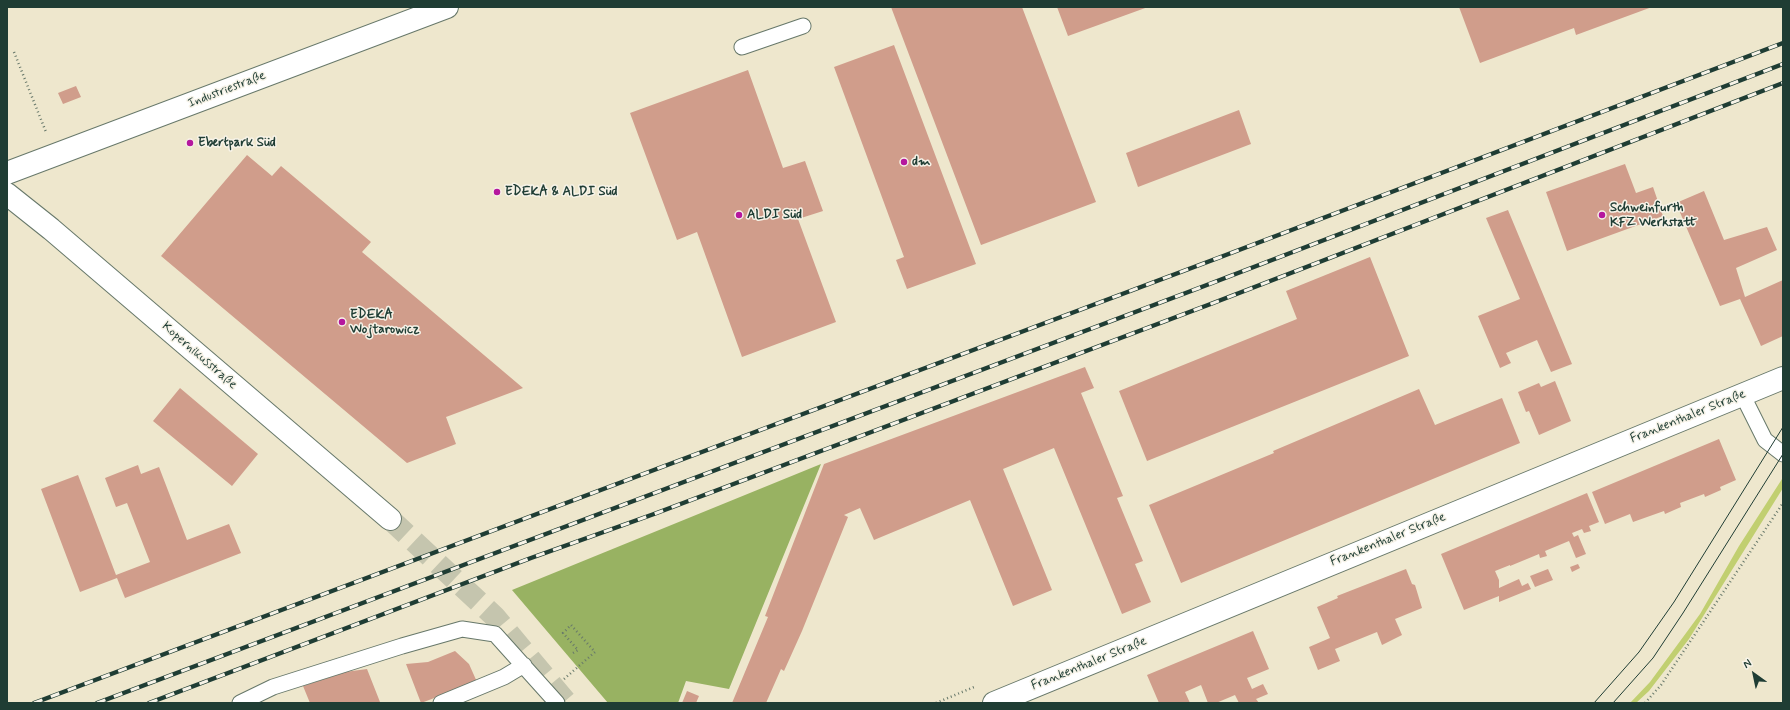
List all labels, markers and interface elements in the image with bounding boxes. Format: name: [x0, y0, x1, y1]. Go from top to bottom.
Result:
street label: Industriestraße: [186, 68, 268, 112]
place label: Ebertpark Süd: [198, 135, 276, 151]
marker: Ebertpark Süd: [185, 138, 195, 148]
place label: dm: [912, 154, 930, 170]
marker: dm: [899, 157, 909, 167]
place label: EDEKA & ALDI Süd: [505, 184, 617, 200]
marker: EDEKA & ALDI Süd: [492, 187, 502, 197]
place label: Schweinfurth KFZ Werkstatt: [1610, 200, 1697, 231]
place label: ALDI Süd: [747, 207, 802, 223]
marker: ALDI Süd: [734, 210, 744, 220]
marker: Schweinfurth KFZ Werkstatt: [1597, 210, 1607, 220]
place label: EDEKA Wojtarowicz: [350, 307, 420, 338]
marker: EDEKA Wojtarowicz: [337, 317, 347, 327]
street label: Kopernikusstraße: [158, 319, 240, 393]
street label: Frankenthaler Straße: [1628, 387, 1748, 447]
street label: Frankenthaler Straße: [1328, 510, 1448, 570]
street label: Frankenthaler Straße: [1029, 634, 1149, 694]
north arrow: [1734, 654, 1774, 694]
text: N: [1741, 656, 1754, 672]

